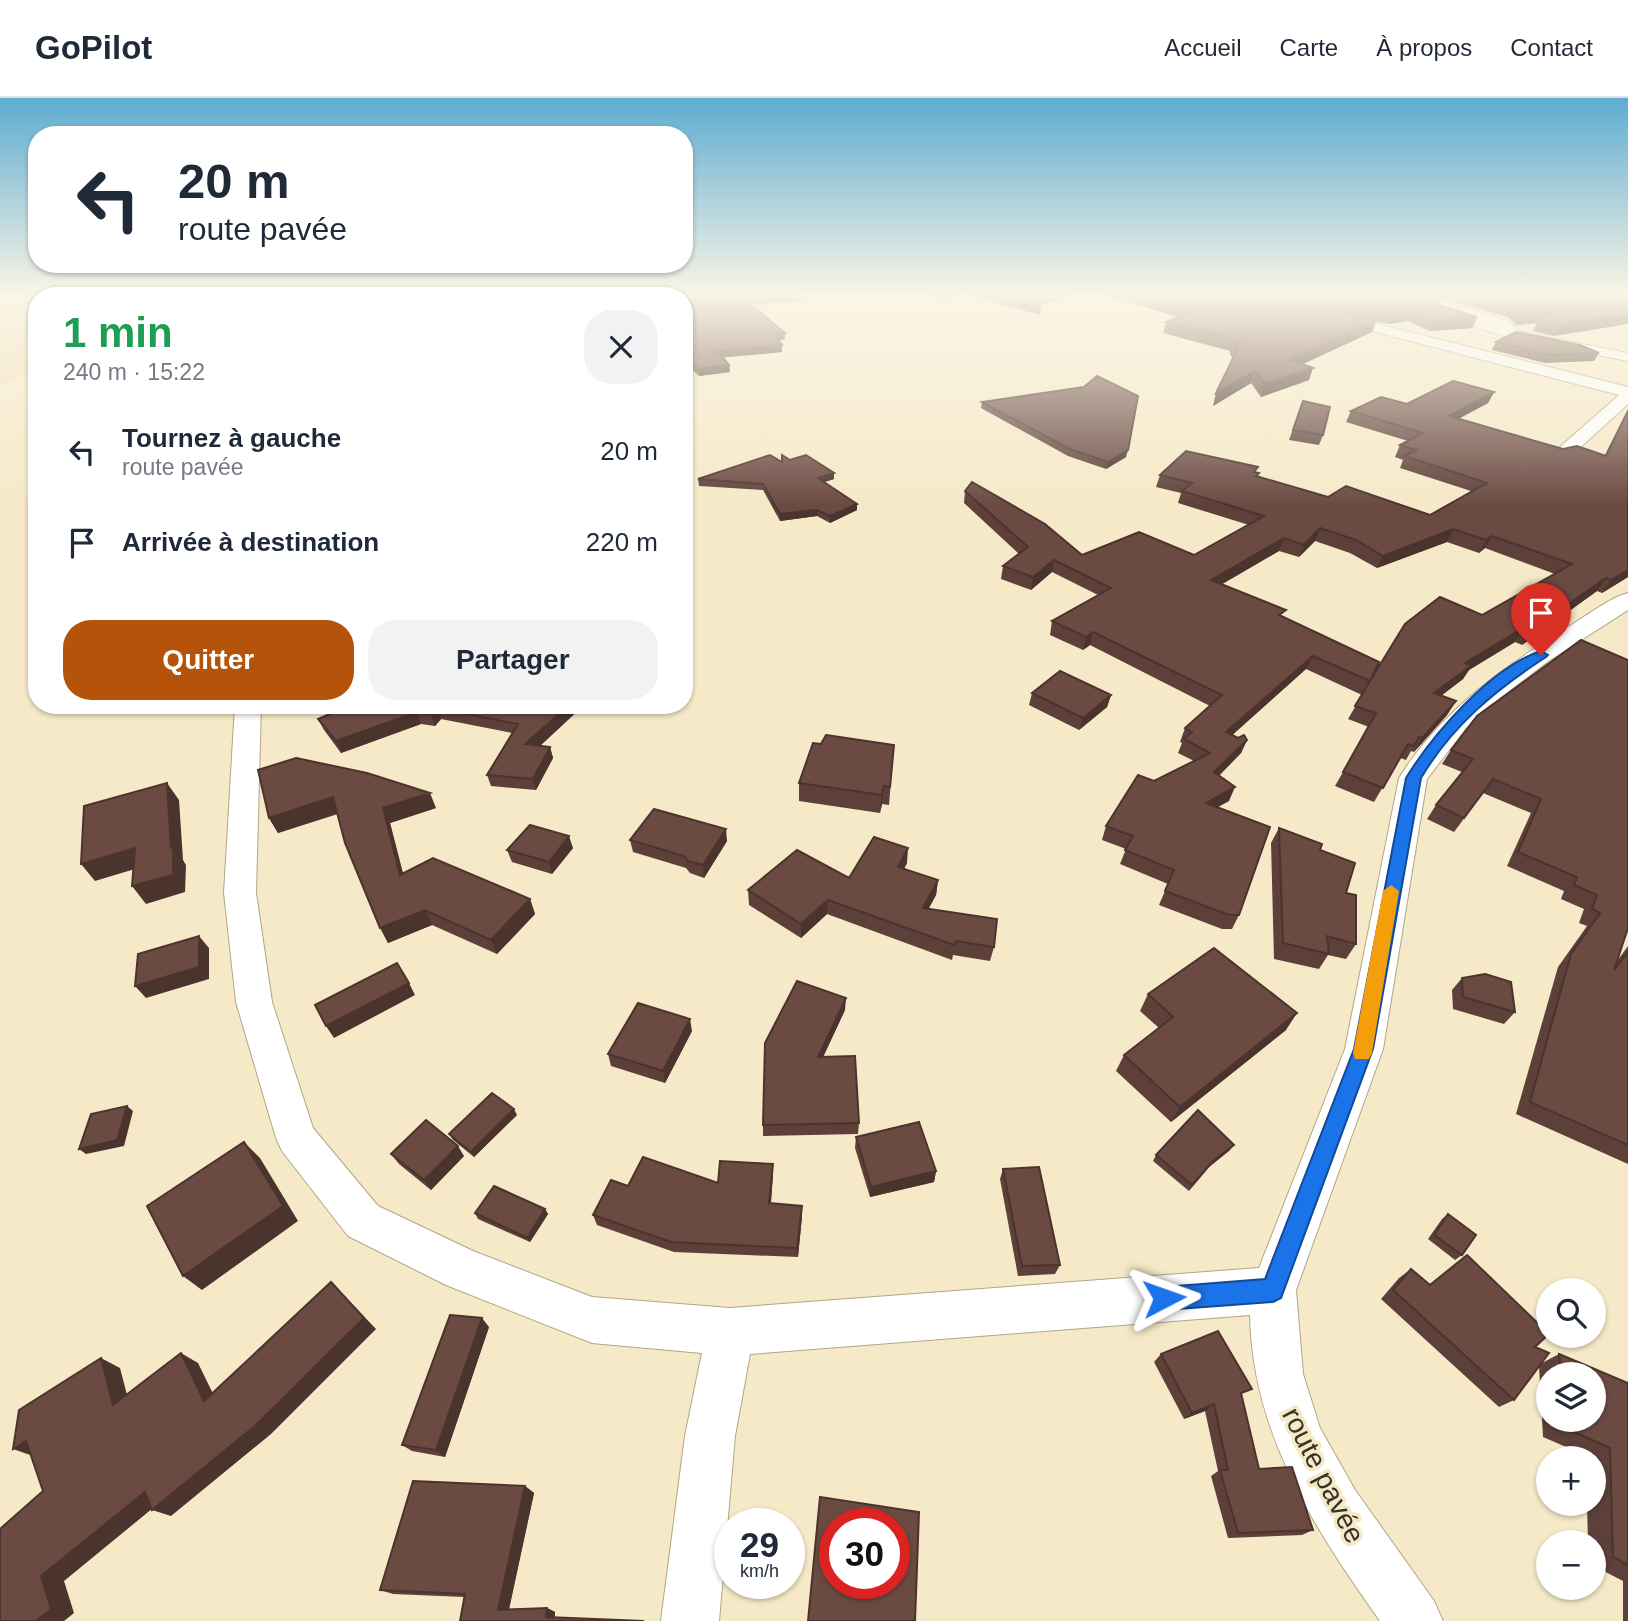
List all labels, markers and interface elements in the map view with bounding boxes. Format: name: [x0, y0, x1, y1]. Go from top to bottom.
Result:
text: GoPilot: [35, 29, 152, 66]
text: Accueil: [1164, 34, 1242, 61]
text: Carte: [1280, 34, 1338, 61]
text: À propos: [1376, 34, 1472, 61]
text: Contact: [1510, 34, 1593, 61]
icon: left: [63, 154, 154, 245]
text: 20 m: [178, 154, 290, 208]
text: route pavée: [178, 211, 347, 247]
text: 1 min: [63, 309, 173, 356]
button: close: [584, 310, 658, 384]
text: 240 m · 15:22: [63, 359, 205, 385]
text: Tournez à gauche: [122, 423, 341, 453]
icon: left: [63, 433, 101, 471]
text: 20 m: [600, 436, 658, 466]
text: route pavée: [122, 454, 243, 480]
icon: arrive: [63, 524, 101, 562]
text: Arrivée à destination: [122, 527, 379, 557]
text: 220 m: [586, 527, 658, 557]
pin: [1511, 583, 1571, 655]
icon: arrive: [1522, 594, 1560, 632]
button: Quitter: [63, 620, 354, 700]
button: Partager: [368, 620, 658, 700]
position arrow: [1127, 1261, 1201, 1335]
map controls: [1536, 1278, 1606, 1600]
button: search: [1536, 1278, 1606, 1348]
button: layers: [1536, 1362, 1606, 1432]
street label: route pavée: [1276, 1402, 1371, 1548]
button: +: [1536, 1446, 1606, 1516]
speed limit sign: 30: [819, 1508, 910, 1599]
text: 29: [740, 1525, 779, 1564]
button: −: [1536, 1530, 1606, 1600]
text: km/h: [740, 1561, 779, 1581]

